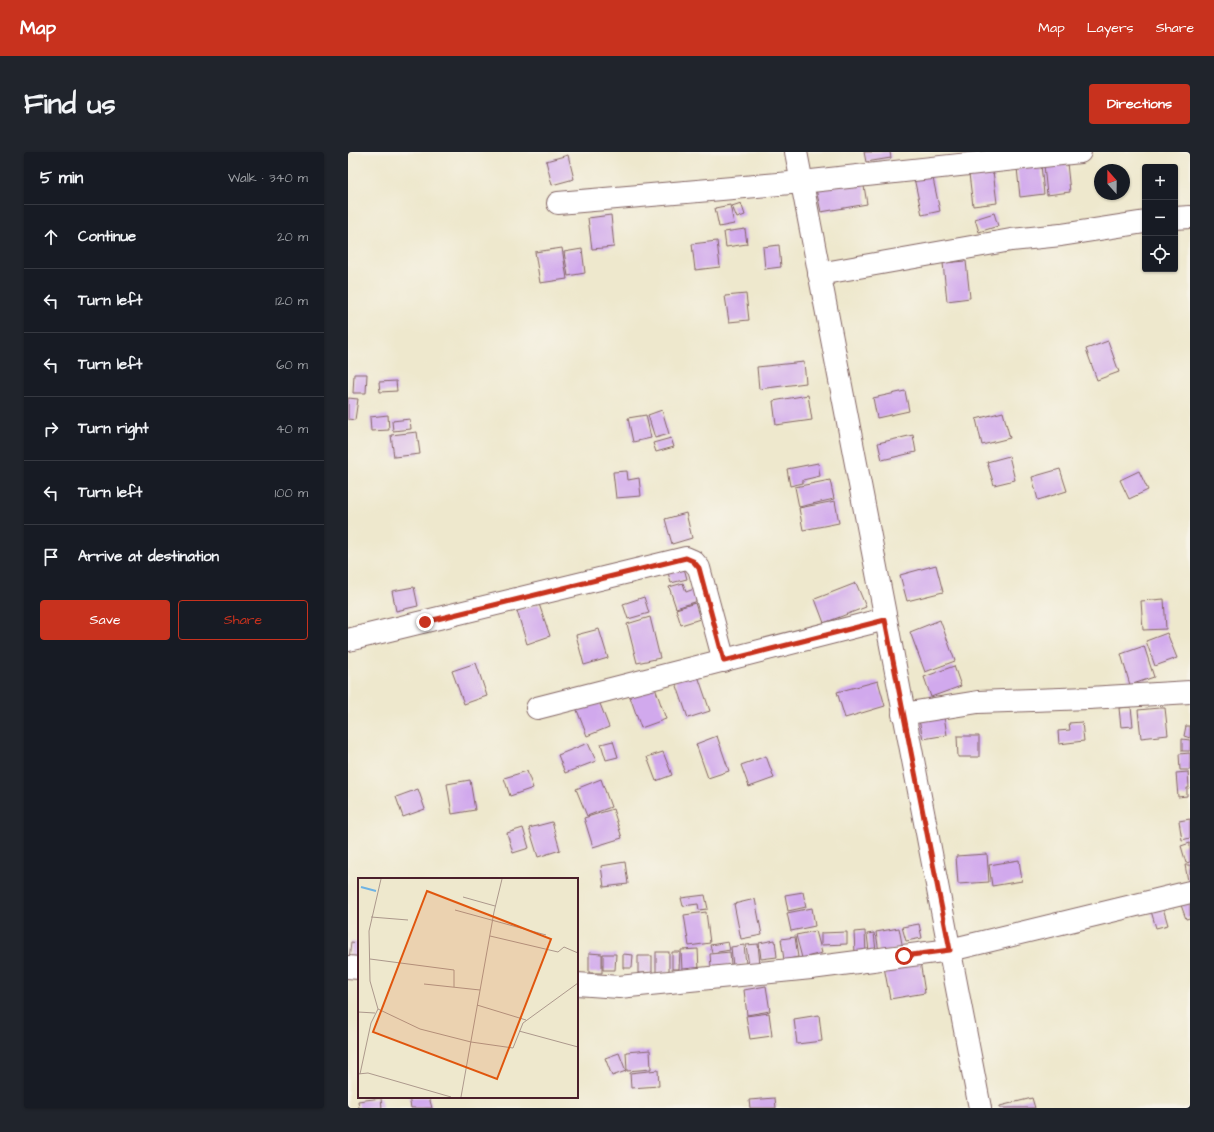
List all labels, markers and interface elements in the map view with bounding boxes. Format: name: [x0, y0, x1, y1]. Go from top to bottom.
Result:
text: Map: [20, 15, 56, 42]
text: Map: [1038, 18, 1065, 38]
text: Layers: [1087, 18, 1134, 38]
text: Share: [1156, 18, 1194, 38]
button: Directions: [1089, 84, 1190, 124]
text: Find us: [24, 85, 115, 124]
north arrow: [1094, 164, 1130, 200]
map controls: [1142, 164, 1178, 272]
button: +: [1142, 164, 1178, 200]
text: 5 min: [40, 166, 83, 190]
text: Walk · 340 m: [228, 169, 308, 187]
button: −: [1142, 200, 1178, 236]
icon: ahead: [40, 226, 62, 248]
text: Continue: [78, 226, 136, 247]
text: 20 m: [277, 228, 308, 246]
button: locate: [1142, 236, 1178, 272]
icon: left: [40, 290, 62, 312]
text: Turn left: [78, 290, 142, 311]
text: 120 m: [275, 292, 308, 310]
icon: left: [40, 354, 62, 376]
text: Turn left: [78, 354, 142, 375]
text: 60 m: [276, 356, 308, 374]
icon: right: [40, 418, 62, 440]
text: Turn right: [78, 418, 149, 439]
text: 40 m: [276, 420, 308, 438]
icon: left: [40, 482, 62, 504]
text: Turn left: [78, 482, 142, 503]
text: 100 m: [275, 484, 308, 502]
icon: arrive: [40, 546, 62, 568]
text: Arrive at destination: [78, 546, 219, 567]
button: Save: [40, 600, 170, 640]
button: Share: [178, 600, 308, 640]
route end: [416, 613, 434, 631]
inset map: [358, 878, 578, 1098]
route start: [895, 947, 913, 965]

